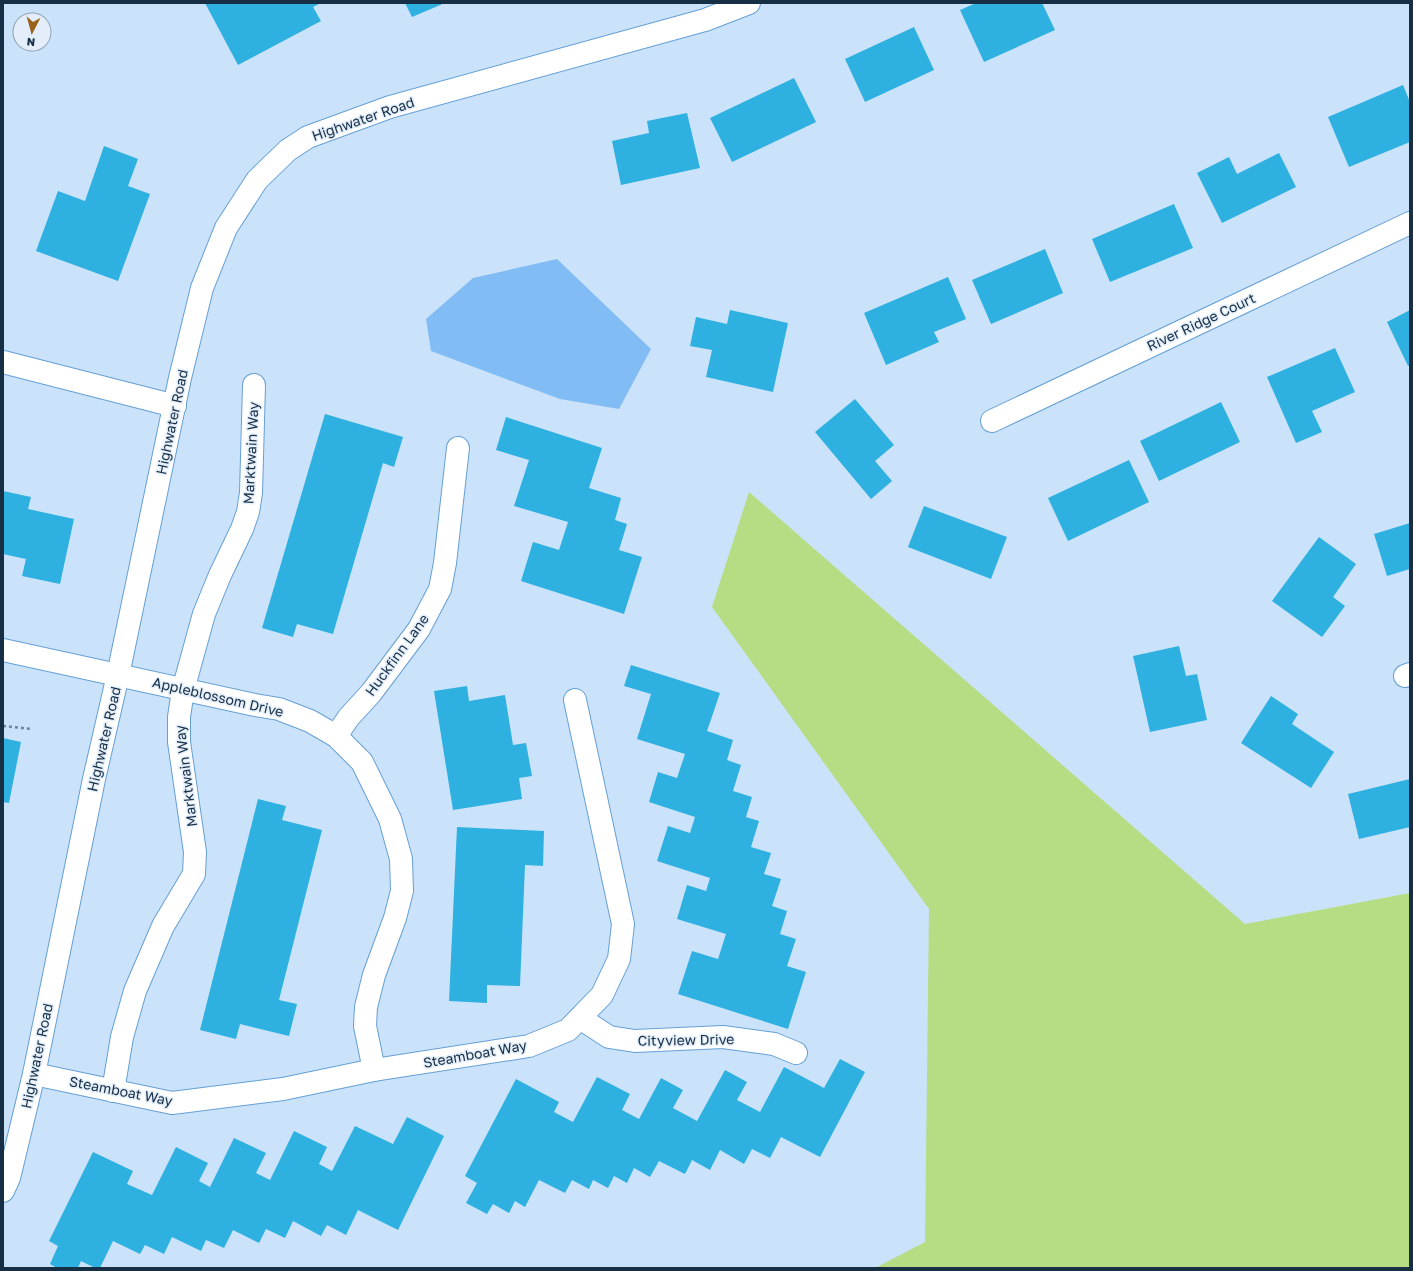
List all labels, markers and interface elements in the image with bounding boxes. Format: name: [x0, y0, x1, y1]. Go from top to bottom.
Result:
north arrow: [12, 12, 52, 52]
text: N: [26, 36, 36, 49]
street label: Highwater Road: [309, 93, 416, 144]
street label: River Ridge Court: [1144, 289, 1258, 354]
street label: Highwater Road: [152, 368, 191, 476]
street label: Marktwain Way: [239, 401, 262, 505]
street label: Huckfinn Lane: [361, 610, 432, 699]
street label: Appleblossom Drive: [151, 673, 285, 720]
street label: Highwater Road: [83, 685, 124, 793]
street label: Marktwain Way: [171, 724, 200, 828]
street label: Highwater Road: [17, 1002, 56, 1110]
street label: Cityview Drive: [638, 1030, 734, 1049]
street label: Steamboat Way: [422, 1036, 528, 1071]
street label: Steamboat Way: [68, 1072, 174, 1109]

